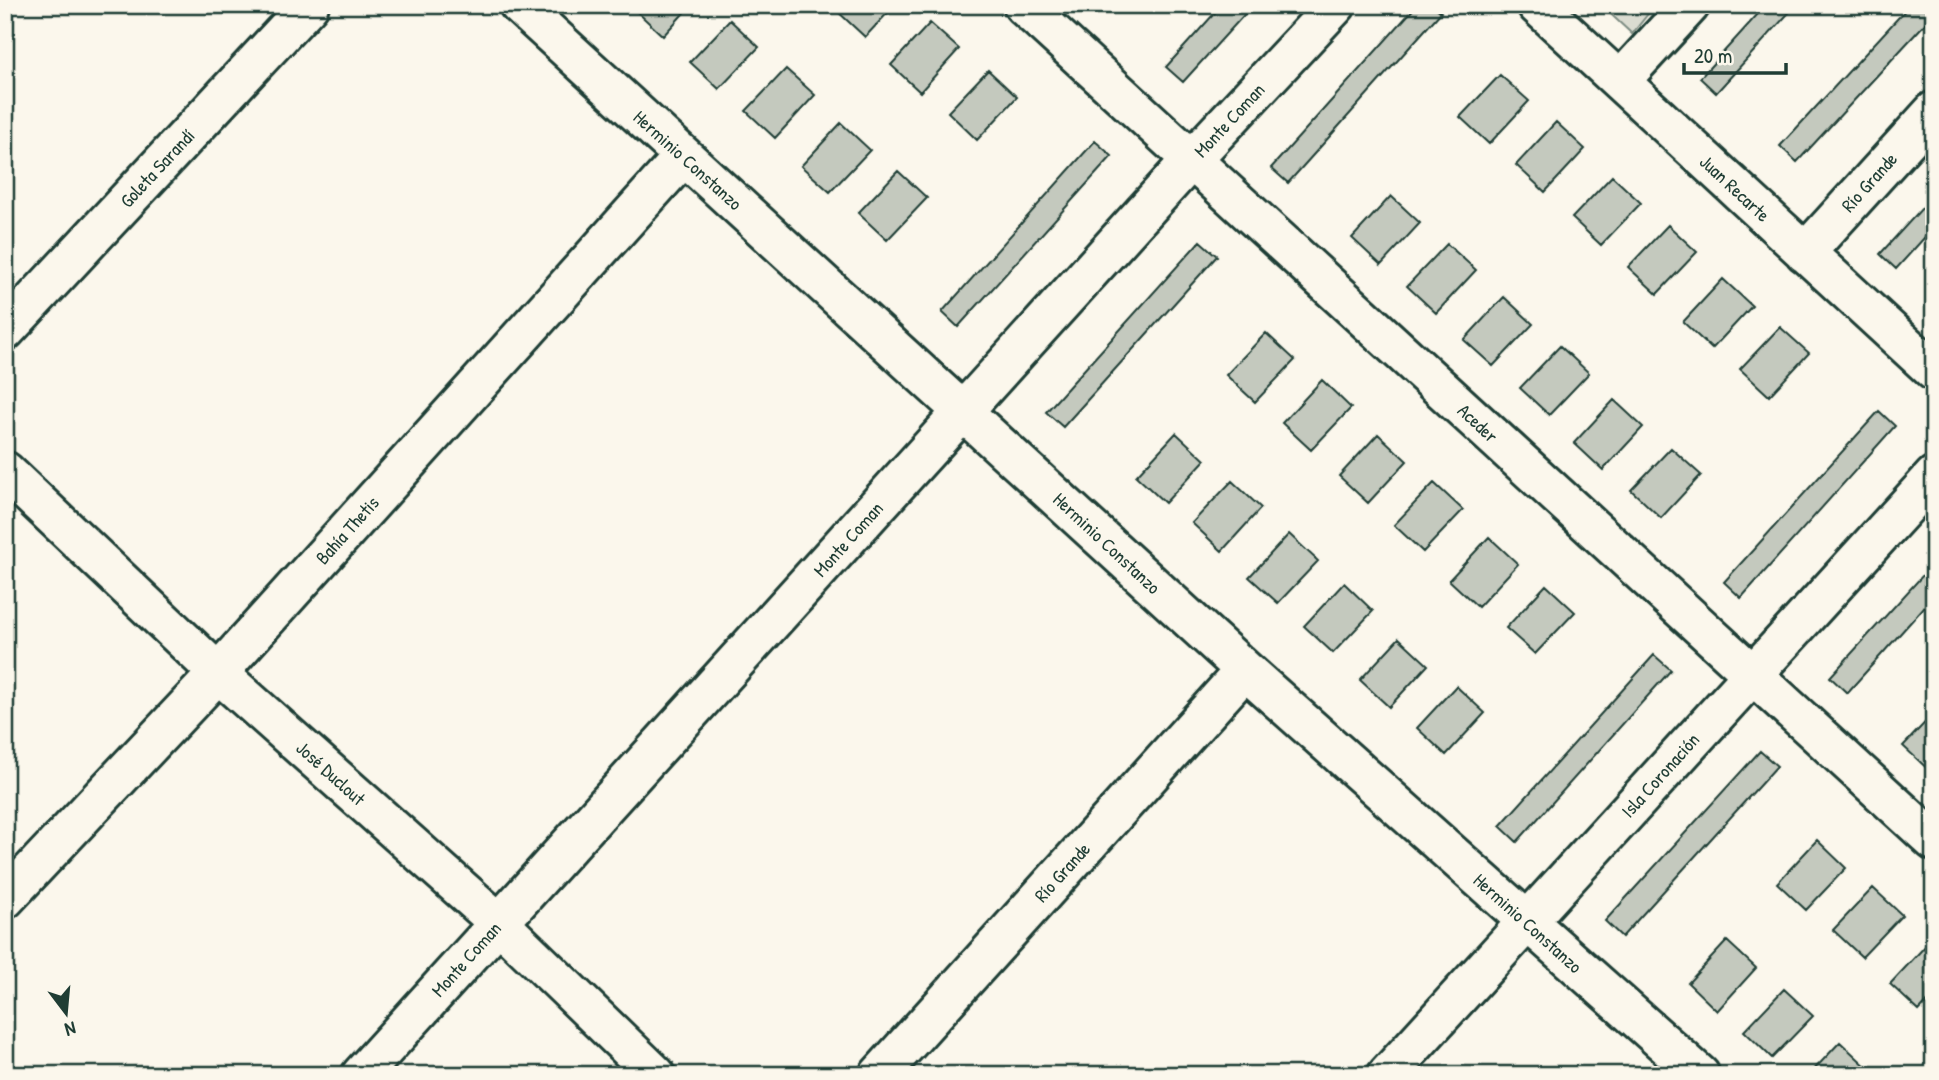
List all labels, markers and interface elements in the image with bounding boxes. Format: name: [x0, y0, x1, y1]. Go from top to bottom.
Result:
scale bar: [1684, 32, 1785, 76]
text: 20 m: [1694, 41, 1732, 70]
street label: Monte Coman: [1188, 77, 1270, 163]
street label: Herminio Constanzo: [628, 104, 748, 216]
street label: Goleta Sarandí: [114, 123, 200, 213]
street label: Río Grande: [1835, 146, 1903, 218]
street label: Juan Recarte: [1694, 149, 1776, 228]
street label: Aceder: [1452, 398, 1504, 449]
street label: Herminio Constanzo: [1048, 486, 1167, 600]
street label: Bahía Thetis: [309, 490, 385, 570]
street label: Monte Coman: [807, 496, 889, 582]
street label: Isla Coronación: [1615, 727, 1705, 823]
street label: José Duclout: [291, 735, 372, 811]
street label: Río Grande: [1028, 836, 1096, 908]
street label: Herminio Constanzo: [1468, 867, 1588, 979]
street label: Monte Coman: [425, 916, 507, 1002]
north arrow: [32, 978, 102, 1048]
text: N: [62, 1015, 79, 1043]

